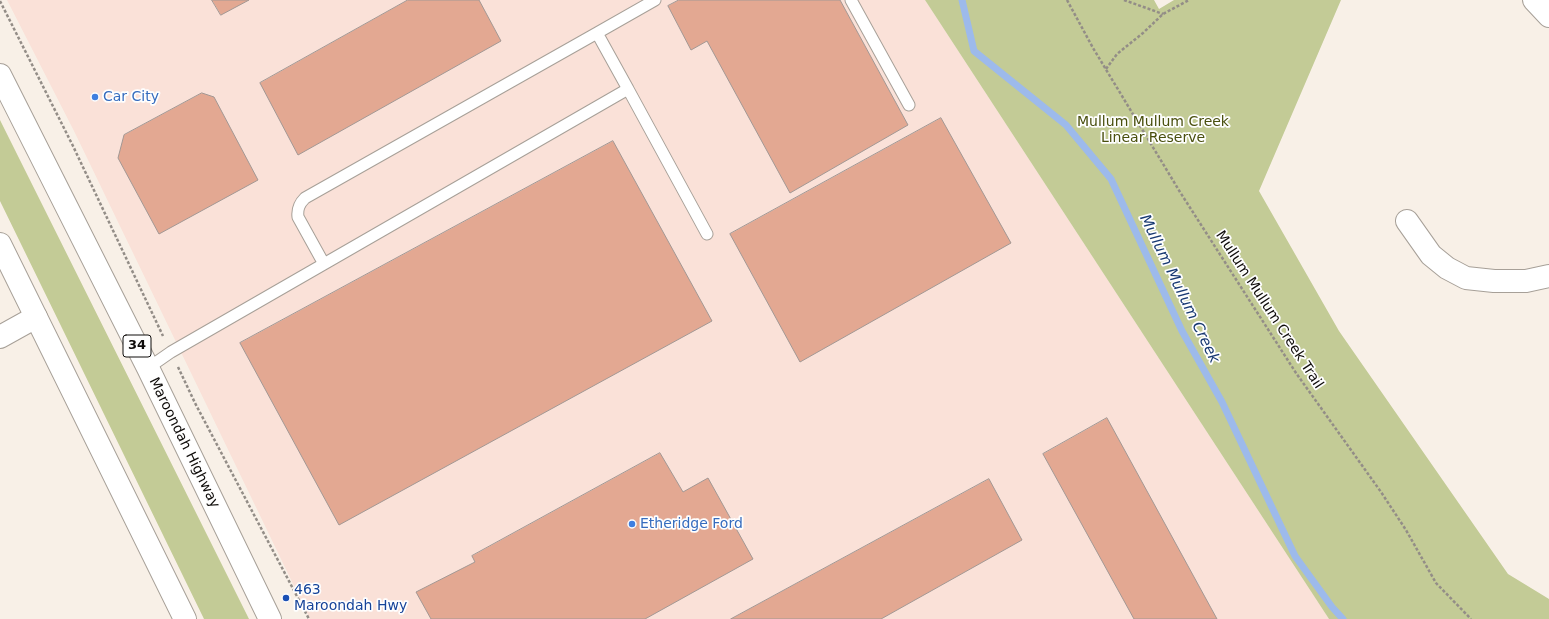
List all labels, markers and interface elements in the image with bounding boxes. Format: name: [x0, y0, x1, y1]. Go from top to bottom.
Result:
place label: Car City: [103, 89, 159, 105]
marker: Car City: [90, 92, 100, 102]
park label: Mullum Mullum Creek Linear Reserve: [1077, 114, 1229, 146]
water label: Mullum Mullum Creek: [1135, 212, 1223, 366]
street label: Mullum Mullum Creek Trail: [1212, 228, 1326, 392]
road number: 34: [123, 335, 151, 357]
street label: Maroondah Highway: [145, 375, 223, 511]
place label: Etheridge Ford: [640, 516, 743, 532]
marker: Etheridge Ford: [627, 519, 637, 529]
place label: 463 Maroondah Hwy: [294, 582, 407, 614]
marker: 463 Maroondah Hwy: [281, 593, 291, 603]

